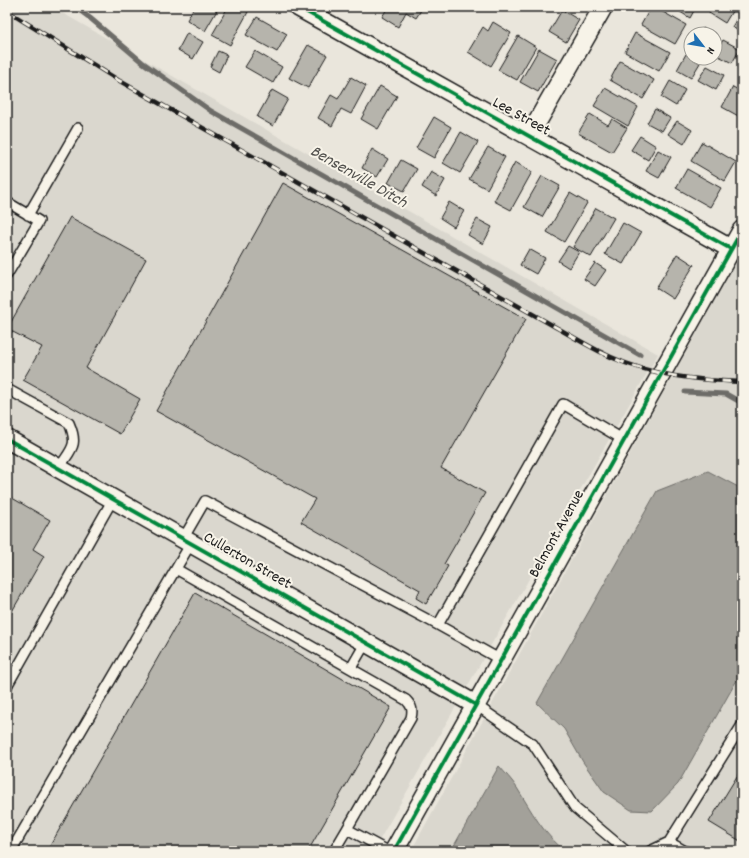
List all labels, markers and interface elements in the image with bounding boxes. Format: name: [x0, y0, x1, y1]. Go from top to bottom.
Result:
north arrow: [683, 26, 723, 66]
text: N: [701, 44, 718, 57]
street label: Lee Street: [488, 92, 554, 142]
water label: Bensenville Ditch: [305, 141, 412, 216]
street label: Belmont Avenue: [523, 486, 591, 582]
street label: Cullerton Street: [199, 526, 295, 596]

